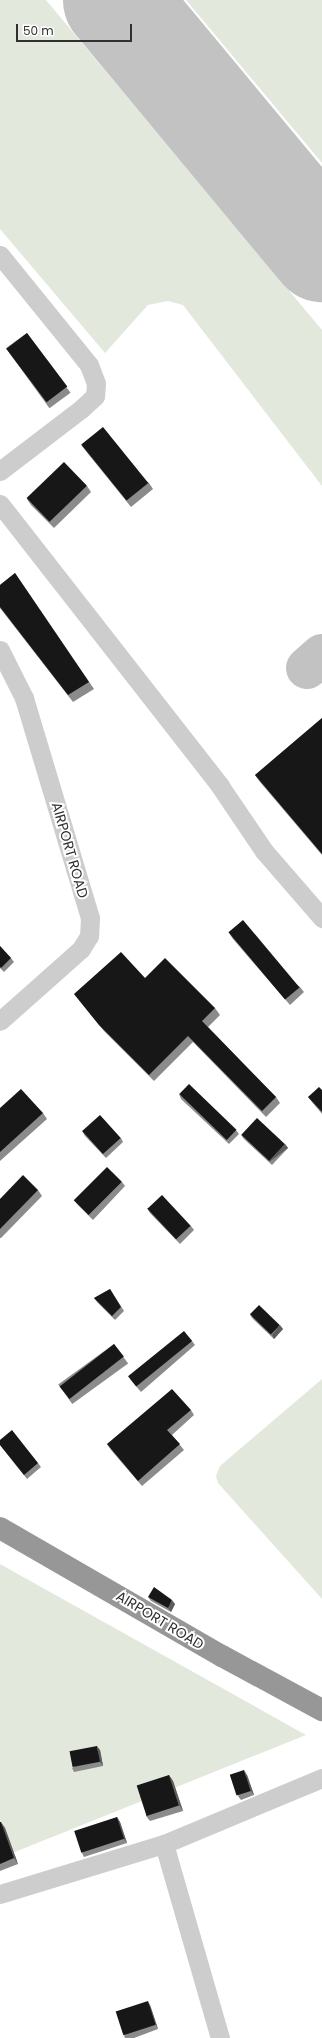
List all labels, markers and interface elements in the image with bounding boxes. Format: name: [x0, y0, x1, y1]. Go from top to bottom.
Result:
scale bar: [18, 16, 134, 42]
text: 50 m: [23, 22, 54, 39]
street label: AIRPORT ROAD: [48, 800, 92, 900]
street label: AIRPORT ROAD: [113, 1587, 207, 1653]

